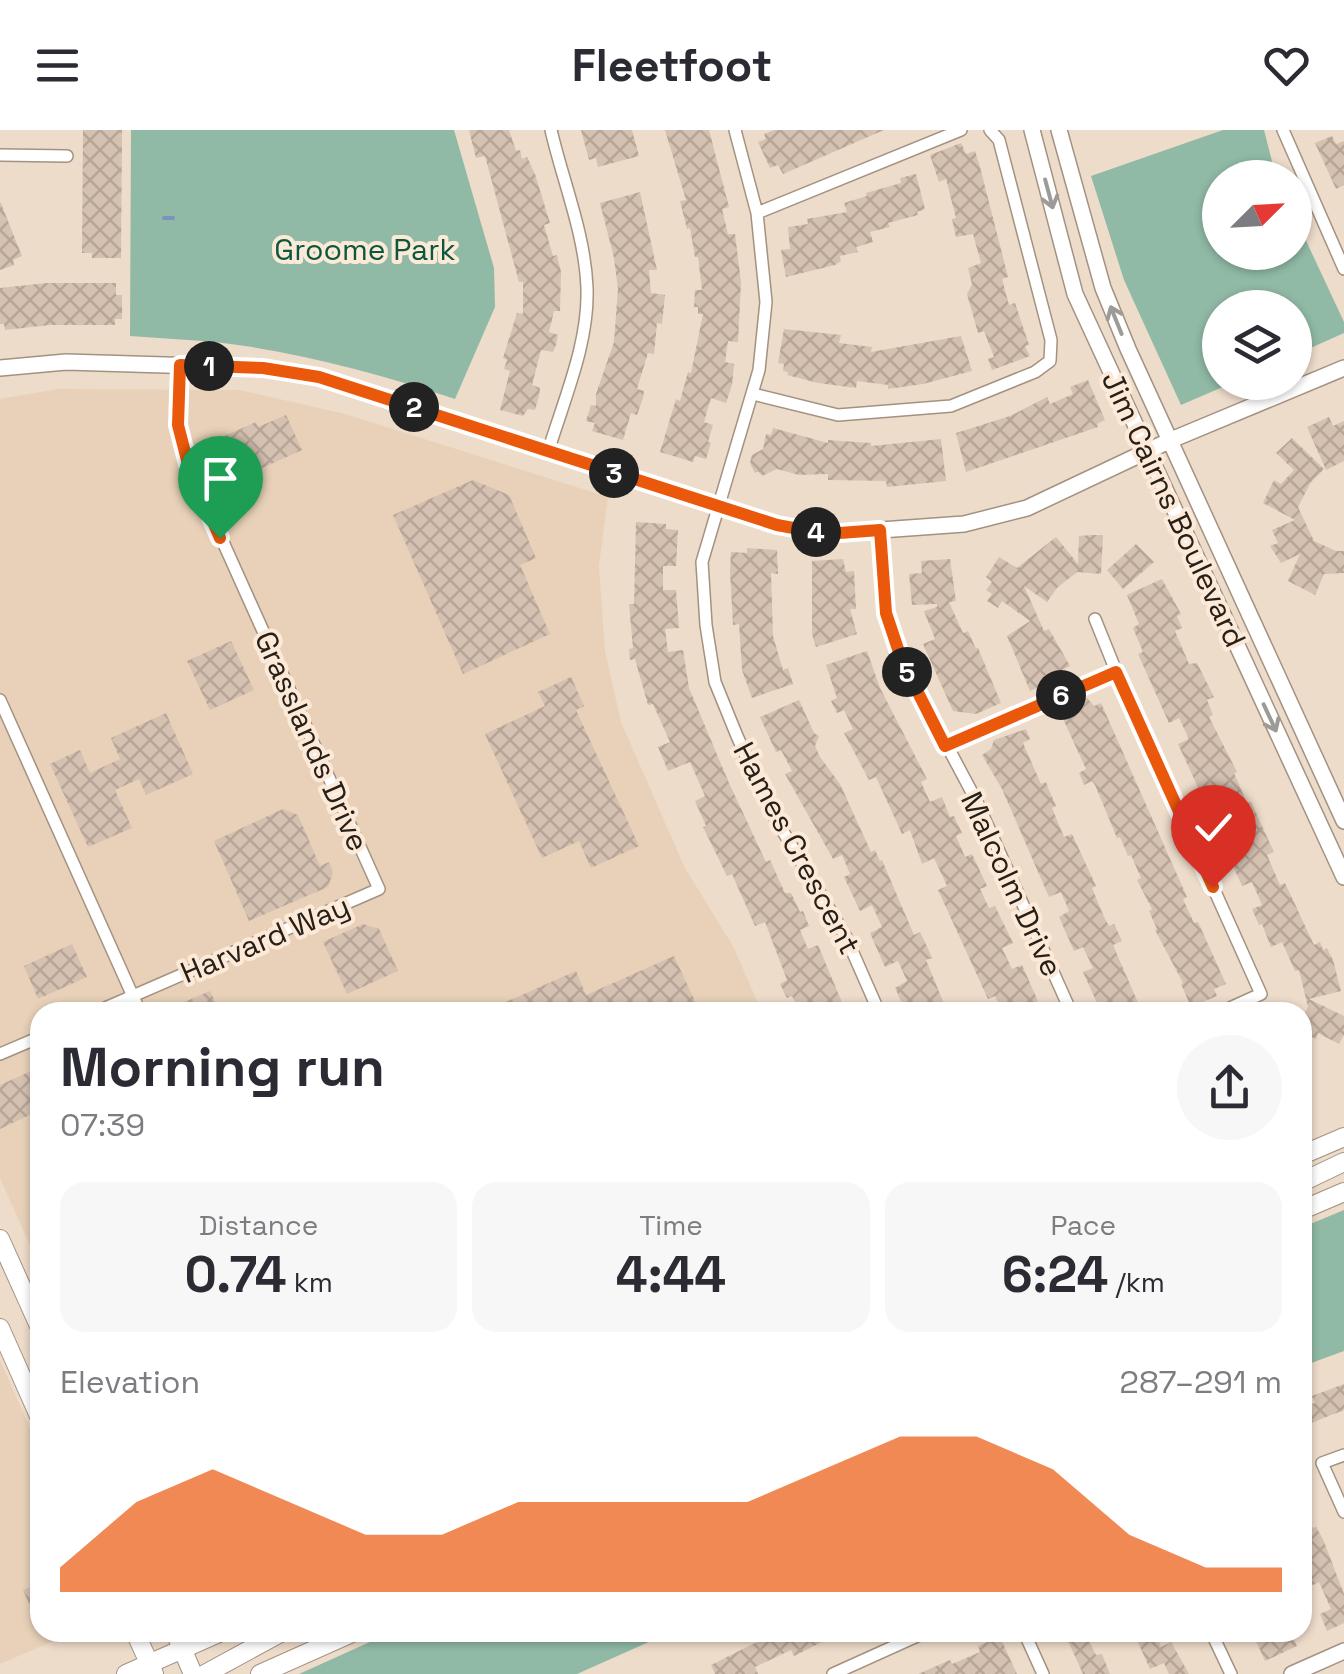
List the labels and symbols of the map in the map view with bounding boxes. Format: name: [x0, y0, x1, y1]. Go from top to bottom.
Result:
north arrow: [1202, 160, 1312, 270]
one-way arrow: [1041, 178, 1060, 209]
park label: Groome Park: [274, 230, 456, 269]
one-way arrow: [1106, 305, 1124, 336]
pin: 1: [184, 341, 234, 391]
street label: Jim Cairns Boulevard: [1093, 365, 1255, 653]
pin: 2: [389, 382, 439, 432]
pin: [178, 436, 263, 539]
pin: 3: [589, 448, 639, 498]
pin: 4: [791, 507, 841, 557]
street label: Grasslands Drive: [246, 625, 378, 857]
pin: 5: [882, 647, 932, 697]
pin: 6: [1036, 670, 1086, 720]
one-way arrow: [1261, 702, 1280, 732]
street label: Hames Crescent: [725, 735, 869, 961]
street label: Malcolm Drive: [952, 785, 1072, 983]
pin: [1171, 785, 1256, 888]
street label: Harvard Way: [175, 886, 355, 992]

